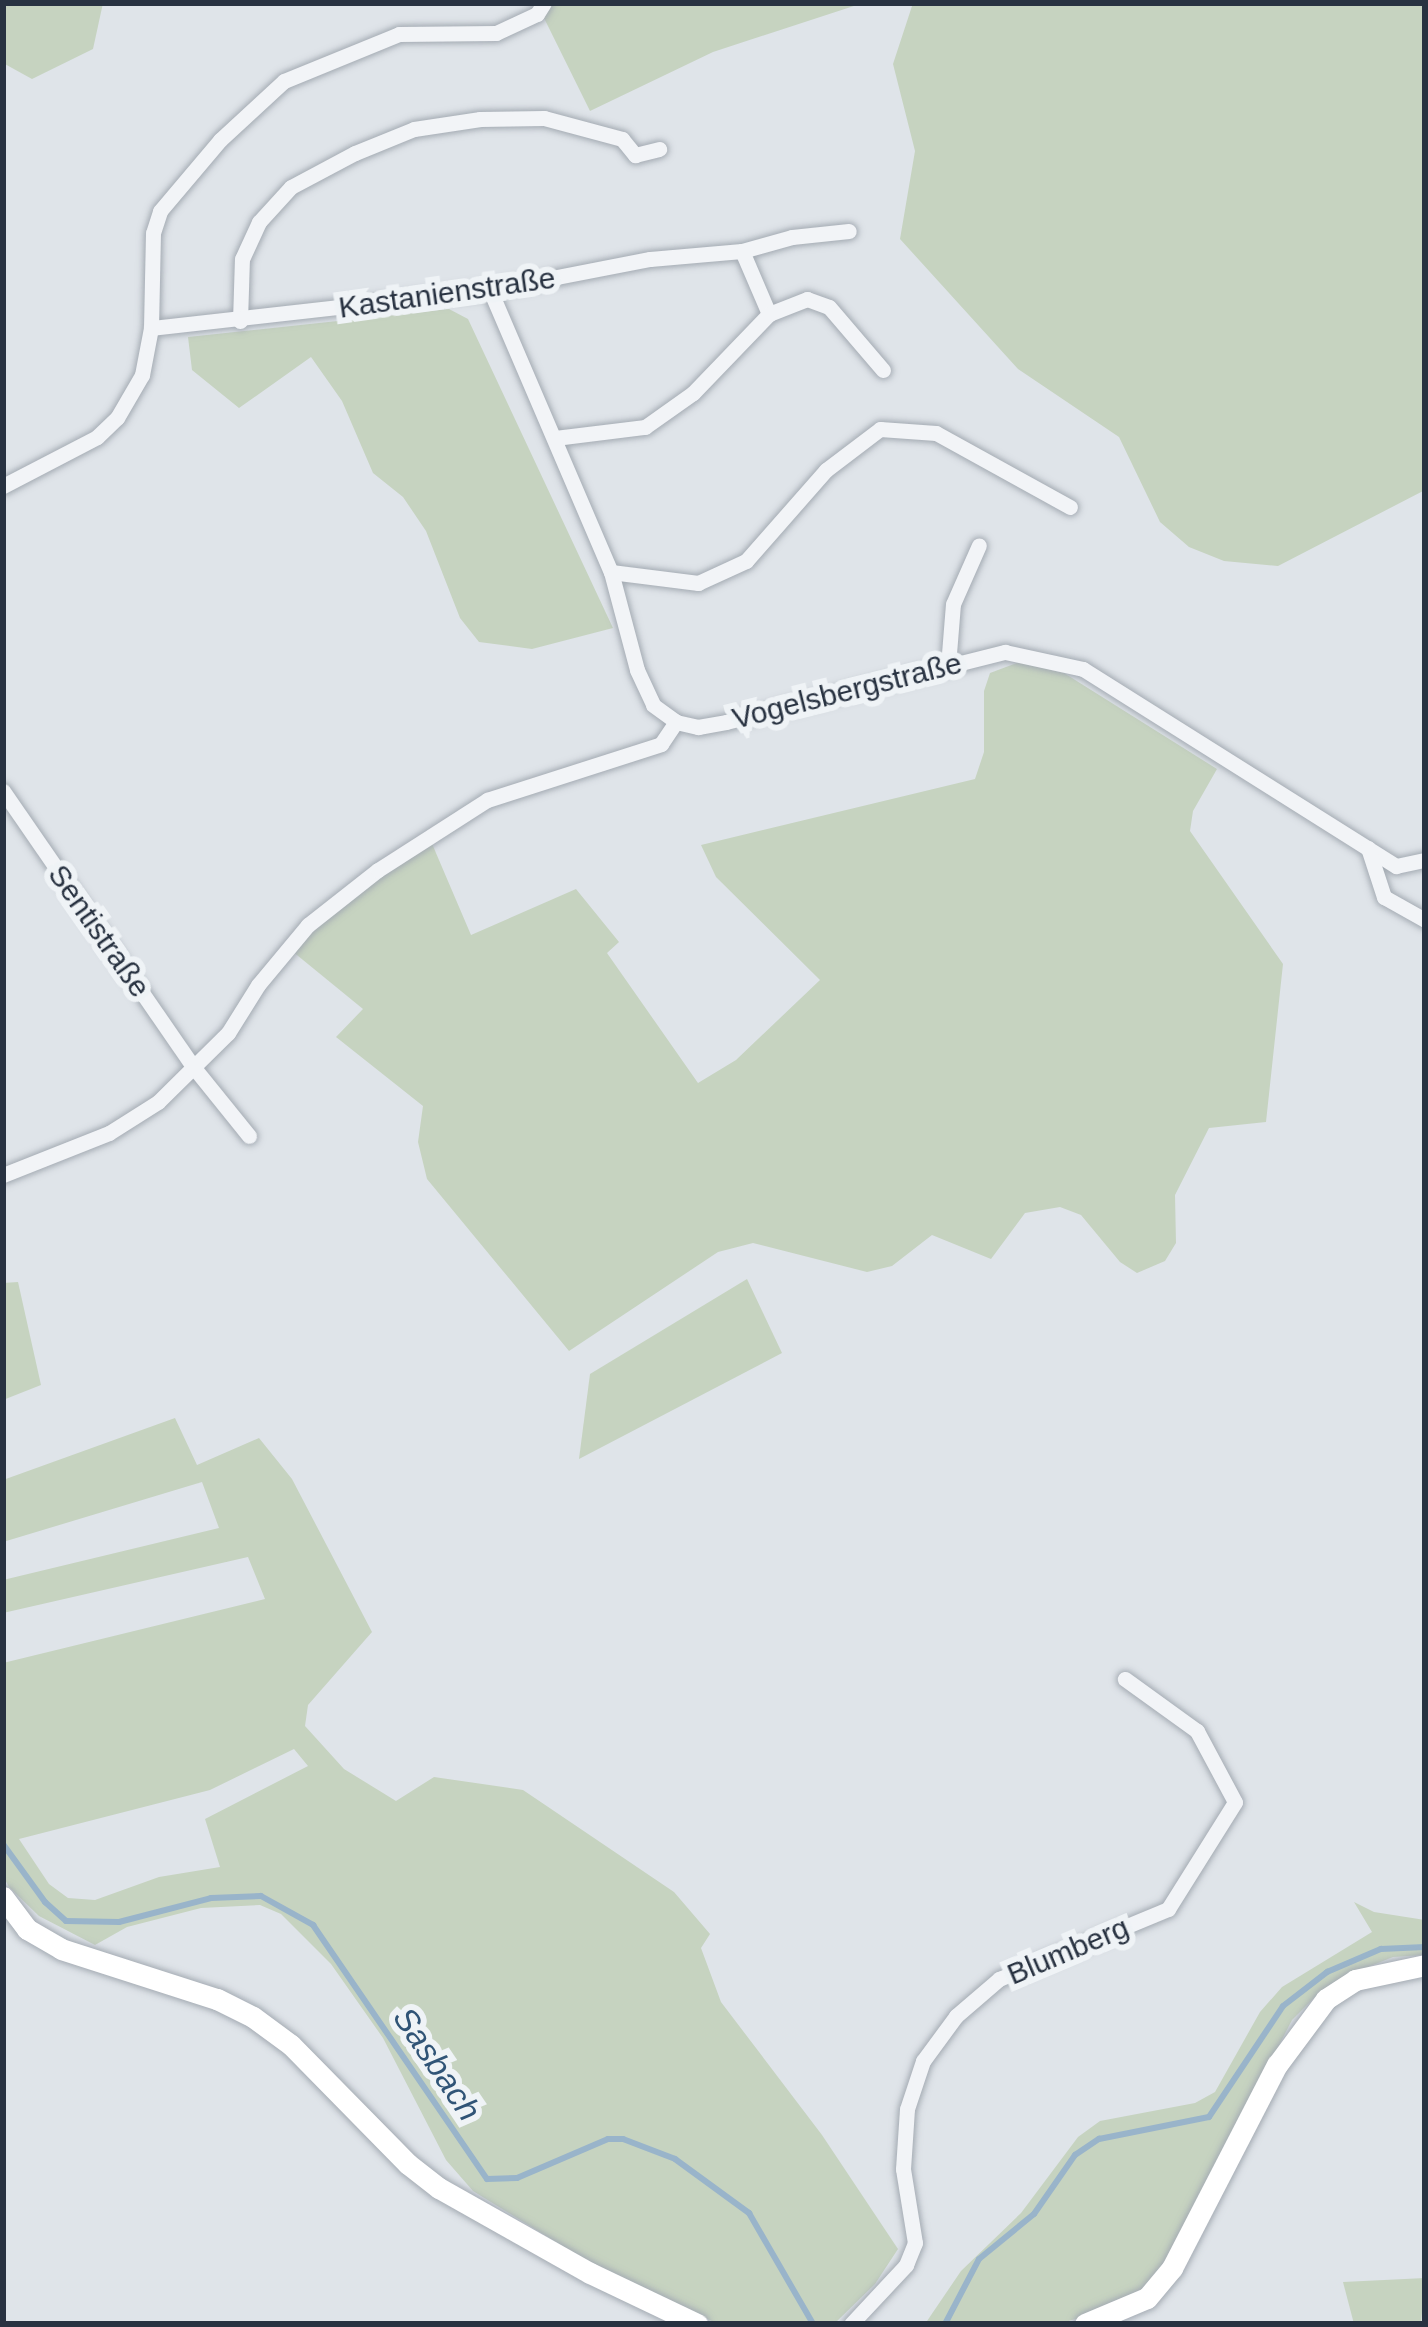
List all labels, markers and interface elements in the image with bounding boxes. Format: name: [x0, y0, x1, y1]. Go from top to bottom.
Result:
street label: Kastanienstraße: [336, 260, 558, 326]
street label: Vogelsbergstraße: [729, 645, 965, 737]
street label: Sentistraße: [40, 858, 158, 1004]
street label: Blumberg: [1002, 1909, 1134, 1993]
water label: Sasbach: [385, 2000, 489, 2128]

